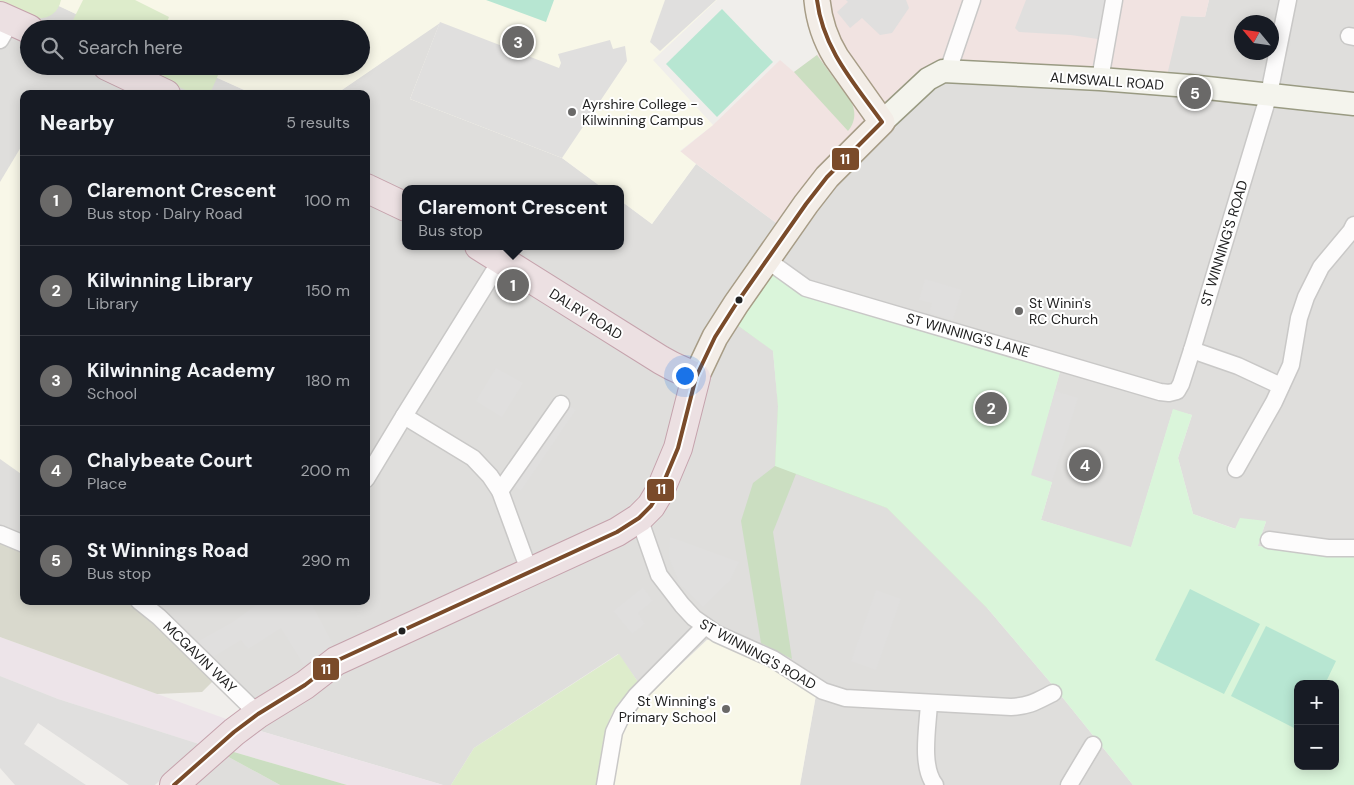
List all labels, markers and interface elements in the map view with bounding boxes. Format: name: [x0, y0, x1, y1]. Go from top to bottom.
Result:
north arrow: [1234, 15, 1279, 60]
search box: [20, 20, 370, 75]
pin: 3: [502, 23, 534, 61]
icon: search: [38, 34, 66, 62]
text: Search here: [78, 35, 183, 60]
street label: ALMSWALL ROAD: [1049, 68, 1165, 94]
pin: 5: [1179, 74, 1211, 112]
place label: Ayrshire College - Kilwinning Campus: [582, 95, 704, 129]
marker: Ayrshire College - Kilwinning Campus: [566, 106, 578, 118]
text: Nearby: [40, 109, 114, 137]
text: 5 results: [286, 112, 350, 133]
line badge: 11: [831, 147, 860, 171]
text: 11: [840, 150, 850, 168]
text: Claremont Crescent: [87, 178, 276, 203]
street label: ST WINNING'S ROAD: [1196, 178, 1252, 308]
popup: [402, 185, 624, 250]
text: 1: [53, 190, 59, 211]
text: 100 m: [305, 190, 350, 211]
text: Claremont Crescent: [418, 195, 608, 220]
text: Bus stop · Dalry Road: [87, 203, 243, 224]
text: Bus stop: [418, 220, 483, 241]
pin: 1: [497, 266, 529, 304]
text: Kilwinning Library: [87, 268, 253, 293]
text: 2: [51, 280, 61, 301]
text: 150 m: [306, 280, 350, 301]
street label: DALRY ROAD: [546, 284, 626, 344]
text: Library: [87, 293, 139, 314]
place label: St Winin's RC Church: [1029, 294, 1098, 328]
unlabelled marker: [734, 295, 744, 305]
marker: St Winin's RC Church: [1013, 305, 1025, 317]
street label: ST WINNING'S LANE: [904, 309, 1032, 361]
text: Kilwinning Academy: [87, 358, 275, 383]
your location: [672, 363, 698, 389]
text: 3: [51, 370, 61, 391]
text: 180 m: [306, 370, 350, 391]
text: School: [87, 383, 137, 404]
pin: 2: [975, 389, 1007, 427]
pin: 4: [1069, 446, 1101, 484]
text: Chalybeate Court: [87, 448, 253, 473]
text: 4: [51, 460, 61, 481]
text: 200 m: [301, 460, 350, 481]
text: Place: [87, 473, 127, 494]
line badge: 11: [646, 478, 675, 502]
text: 11: [656, 480, 666, 498]
text: St Winnings Road: [87, 538, 249, 563]
text: 5: [51, 550, 61, 571]
text: 290 m: [301, 550, 350, 571]
text: Bus stop: [87, 563, 151, 584]
street label: ST WINNING'S ROAD: [696, 614, 820, 694]
street label: MCGAVIN WAY: [159, 617, 241, 697]
unlabelled marker: [397, 626, 407, 636]
line badge: 11: [312, 657, 340, 681]
text: 11: [321, 660, 331, 678]
map controls: [1294, 680, 1339, 770]
button: +: [1294, 680, 1339, 725]
place label: St Winning's Primary School: [619, 692, 716, 726]
marker: St Winning's Primary School: [720, 703, 732, 715]
button: −: [1294, 725, 1339, 770]

